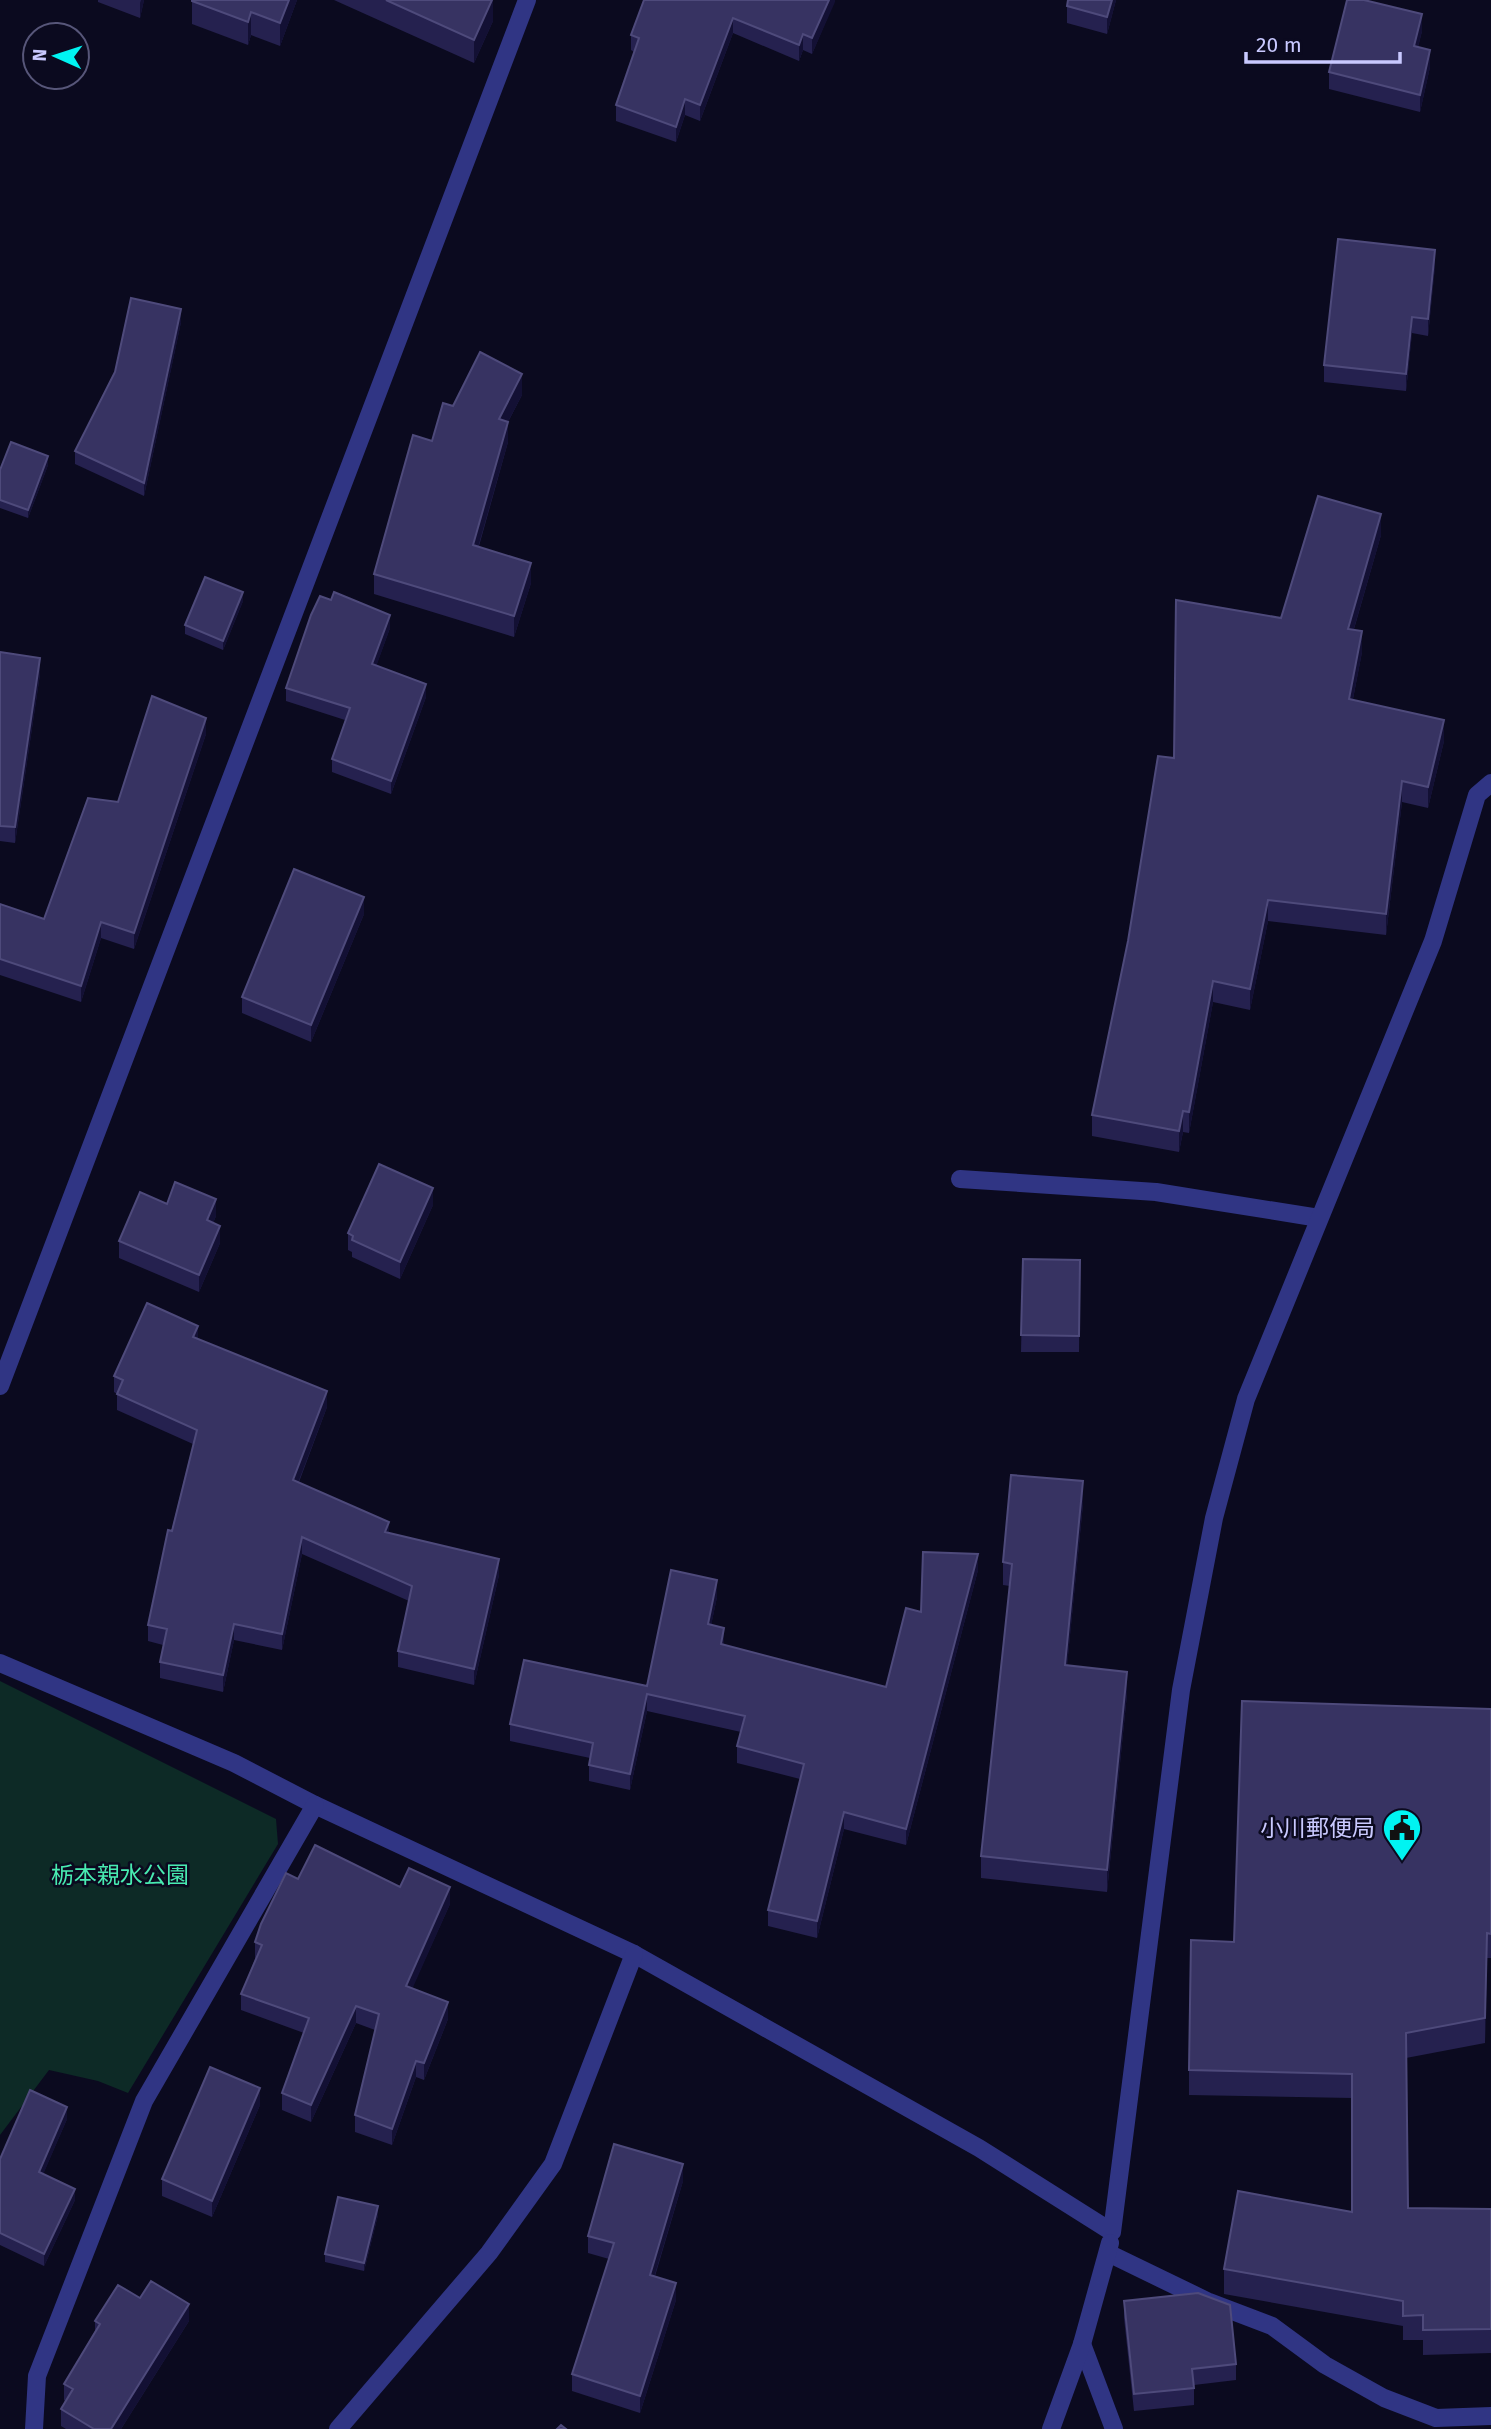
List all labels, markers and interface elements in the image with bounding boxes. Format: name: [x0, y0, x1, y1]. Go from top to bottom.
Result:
north arrow: [21, 21, 91, 91]
scale bar: [1246, 21, 1400, 65]
text: 20 m: [1256, 32, 1302, 58]
text: N: [28, 48, 51, 62]
public building icon: 小川郵便局: [1381, 1807, 1423, 1862]
place label: 小川郵便局: [1260, 1814, 1375, 1842]
park label: 栃本親水公園: [51, 1861, 189, 1889]

